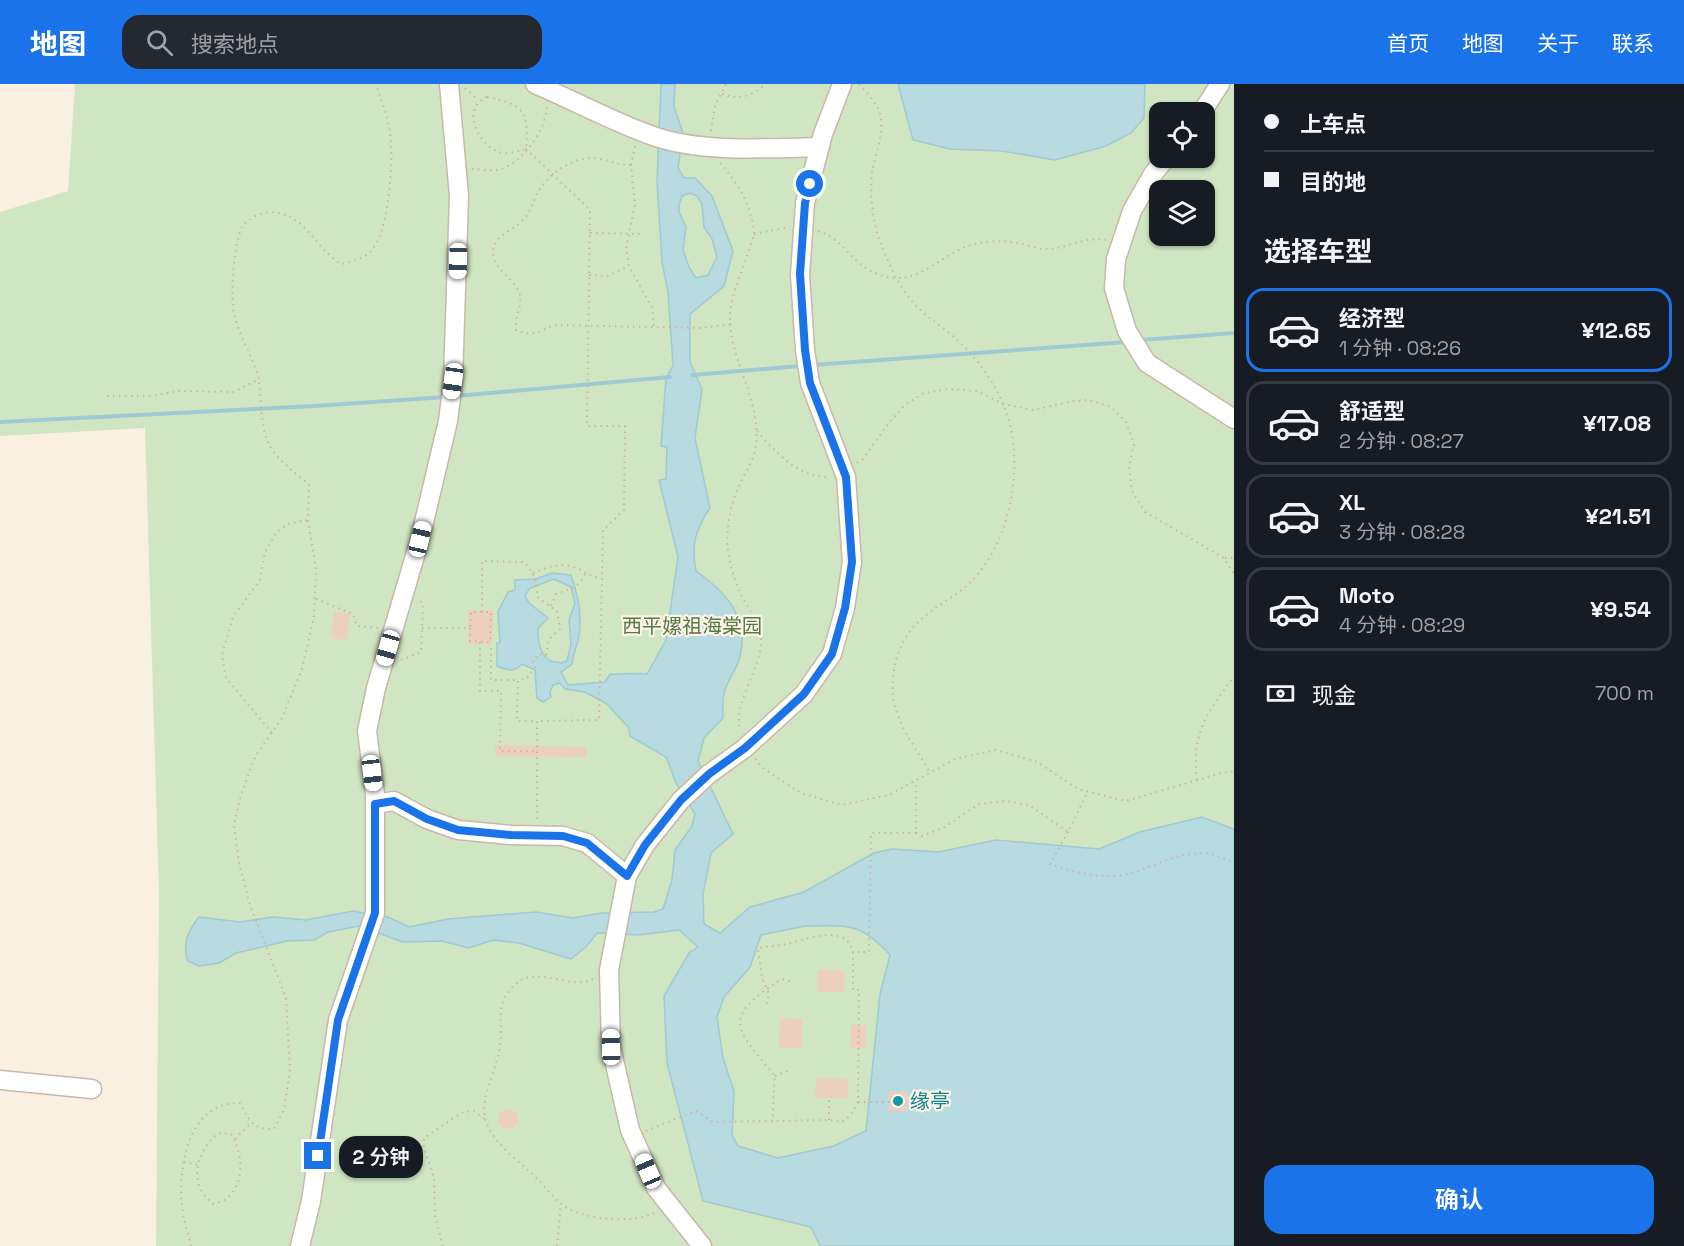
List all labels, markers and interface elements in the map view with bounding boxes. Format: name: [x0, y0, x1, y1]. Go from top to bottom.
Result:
search box: [122, 15, 542, 69]
text: 地图: [30, 26, 86, 62]
icon: search: [143, 26, 176, 59]
text: 搜索地点: [191, 30, 279, 58]
text: 首页: [1387, 30, 1429, 57]
text: 地图: [1462, 30, 1504, 57]
text: 关于: [1537, 30, 1579, 57]
text: 联系: [1612, 30, 1654, 57]
map controls: [1149, 102, 1215, 246]
button: locate: [1149, 102, 1215, 168]
text: 上车点: [1300, 110, 1366, 138]
text: 目的地: [1300, 168, 1366, 196]
route start: [796, 170, 823, 197]
button: layers: [1149, 180, 1215, 246]
text: 选择车型: [1264, 234, 1372, 269]
car: [449, 243, 467, 279]
icon: car: [1267, 303, 1321, 357]
text: 经济型: [1339, 304, 1405, 332]
text: ¥12.65: [1581, 316, 1651, 344]
text: 1 分钟 · 08:26: [1339, 335, 1461, 361]
car: [442, 362, 464, 400]
icon: car: [1267, 396, 1321, 450]
text: 舒适型: [1339, 397, 1405, 425]
text: ¥17.08: [1583, 409, 1651, 437]
text: 2 分钟 · 08:27: [1339, 428, 1464, 454]
text: XL: [1339, 488, 1365, 516]
icon: car: [1267, 489, 1321, 543]
text: ¥21.51: [1585, 502, 1651, 530]
car: [407, 519, 433, 559]
text: 3 分钟 · 08:28: [1339, 519, 1465, 545]
text: Moto: [1339, 581, 1395, 609]
icon: car: [1267, 582, 1321, 636]
text: ¥9.54: [1590, 595, 1651, 623]
text: 4 分钟 · 08:29: [1339, 612, 1465, 638]
park label: 西平嫘祖海棠园: [622, 613, 762, 639]
car: [374, 628, 402, 668]
icon: cash: [1264, 677, 1297, 710]
text: 700 m: [1595, 680, 1654, 706]
text: 现金: [1312, 681, 1356, 709]
car: [361, 754, 383, 792]
car: [602, 1029, 620, 1065]
place label: 缘亭: [910, 1088, 950, 1114]
marker: 缘亭: [891, 1094, 905, 1108]
callout: 2 分钟: [339, 1135, 423, 1177]
route end: [304, 1142, 331, 1169]
text: 2 分钟: [353, 1144, 409, 1170]
car: [633, 1151, 663, 1191]
button: 确认: [1264, 1165, 1654, 1234]

